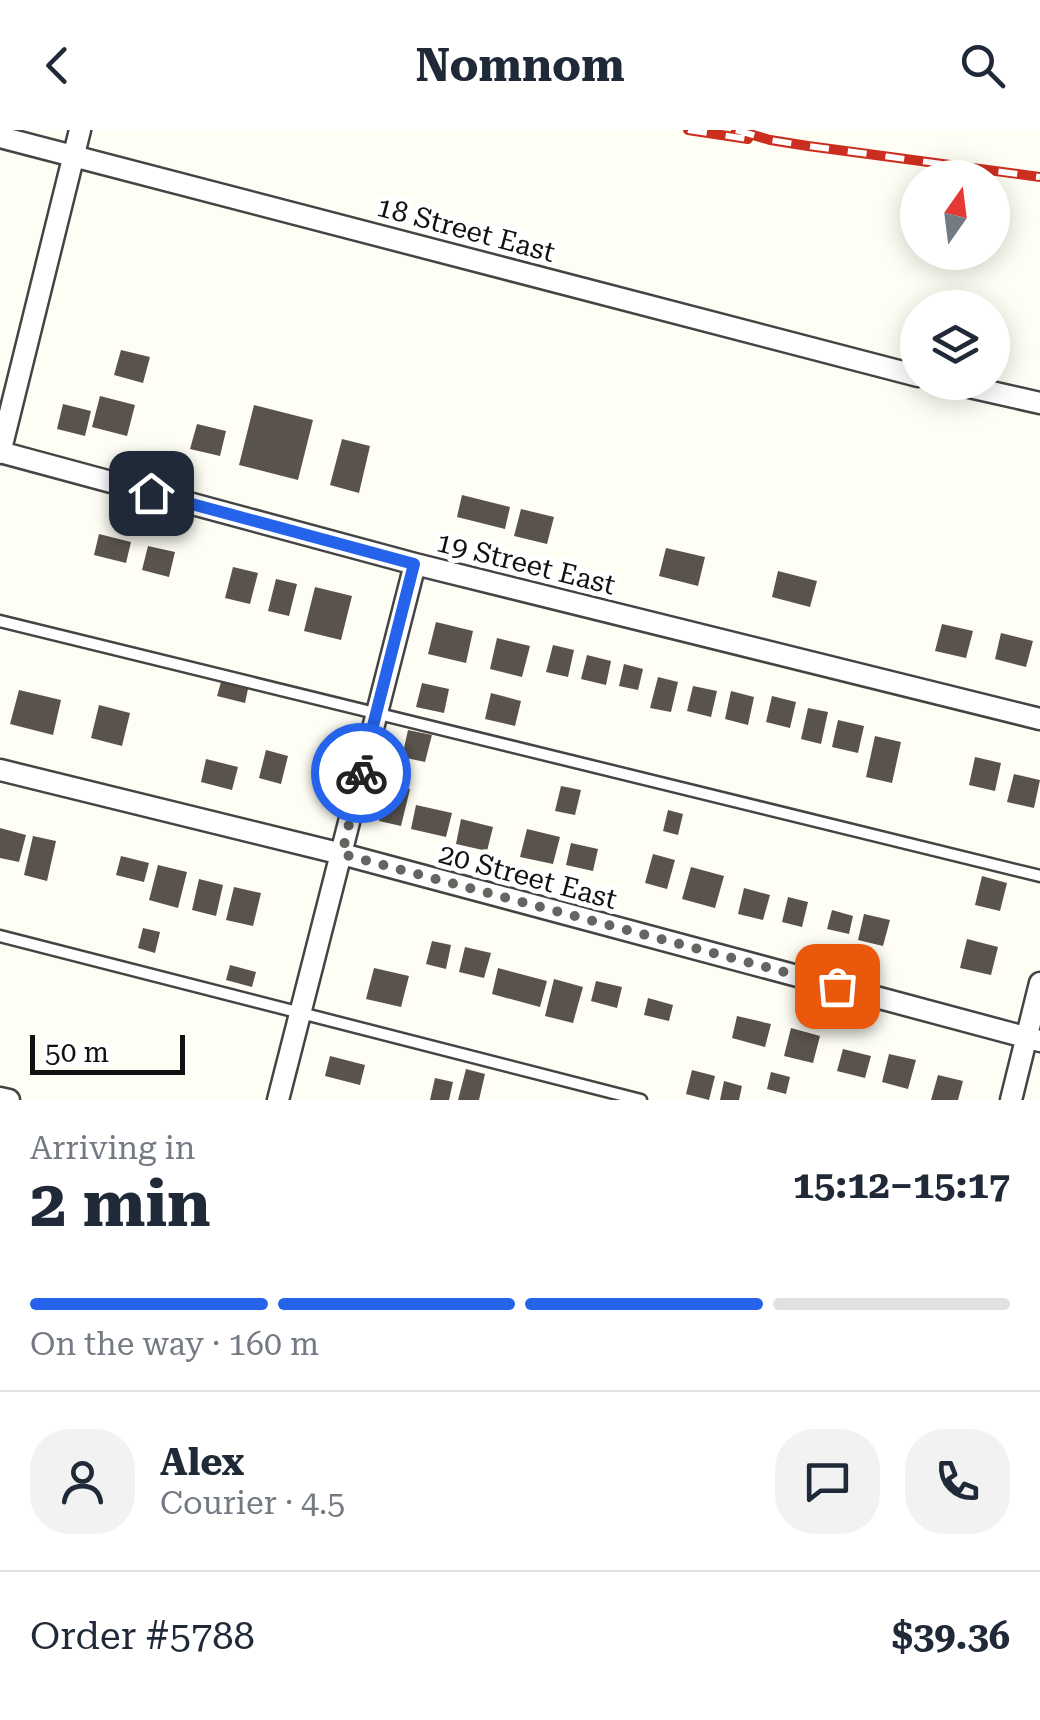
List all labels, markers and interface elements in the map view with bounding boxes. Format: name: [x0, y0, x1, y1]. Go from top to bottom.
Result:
icon: back: [30, 38, 85, 93]
icon: search: [955, 38, 1010, 93]
text: Nomnom: [415, 39, 625, 92]
north arrow: [900, 160, 1010, 270]
map controls: [900, 160, 1010, 400]
street label: 18 Street East: [373, 190, 558, 269]
button: layers: [900, 290, 1010, 400]
pin: [109, 451, 194, 536]
icon: home: [124, 466, 179, 521]
street label: 19 Street East: [433, 525, 619, 602]
courier: [311, 723, 411, 823]
icon: bike: [334, 746, 389, 801]
street label: 20 Street East: [435, 837, 620, 916]
pin: [795, 944, 880, 1029]
icon: bag: [810, 959, 865, 1014]
scale bar: [30, 1030, 185, 1074]
text: 50 m: [45, 1036, 109, 1069]
text: Arriving in: [30, 1129, 195, 1167]
text: 15:12–15:17: [793, 1163, 1010, 1207]
text: 2 min: [30, 1166, 211, 1242]
text: On the way · 160 m: [30, 1325, 319, 1363]
button: person: [30, 1429, 135, 1534]
button: chat: [775, 1429, 880, 1534]
button: phone: [905, 1429, 1010, 1534]
text: Alex: [160, 1440, 244, 1484]
text: Courier · 4.5: [160, 1484, 345, 1522]
text: Order #5788: [30, 1614, 255, 1658]
text: $39.36: [892, 1614, 1010, 1658]

